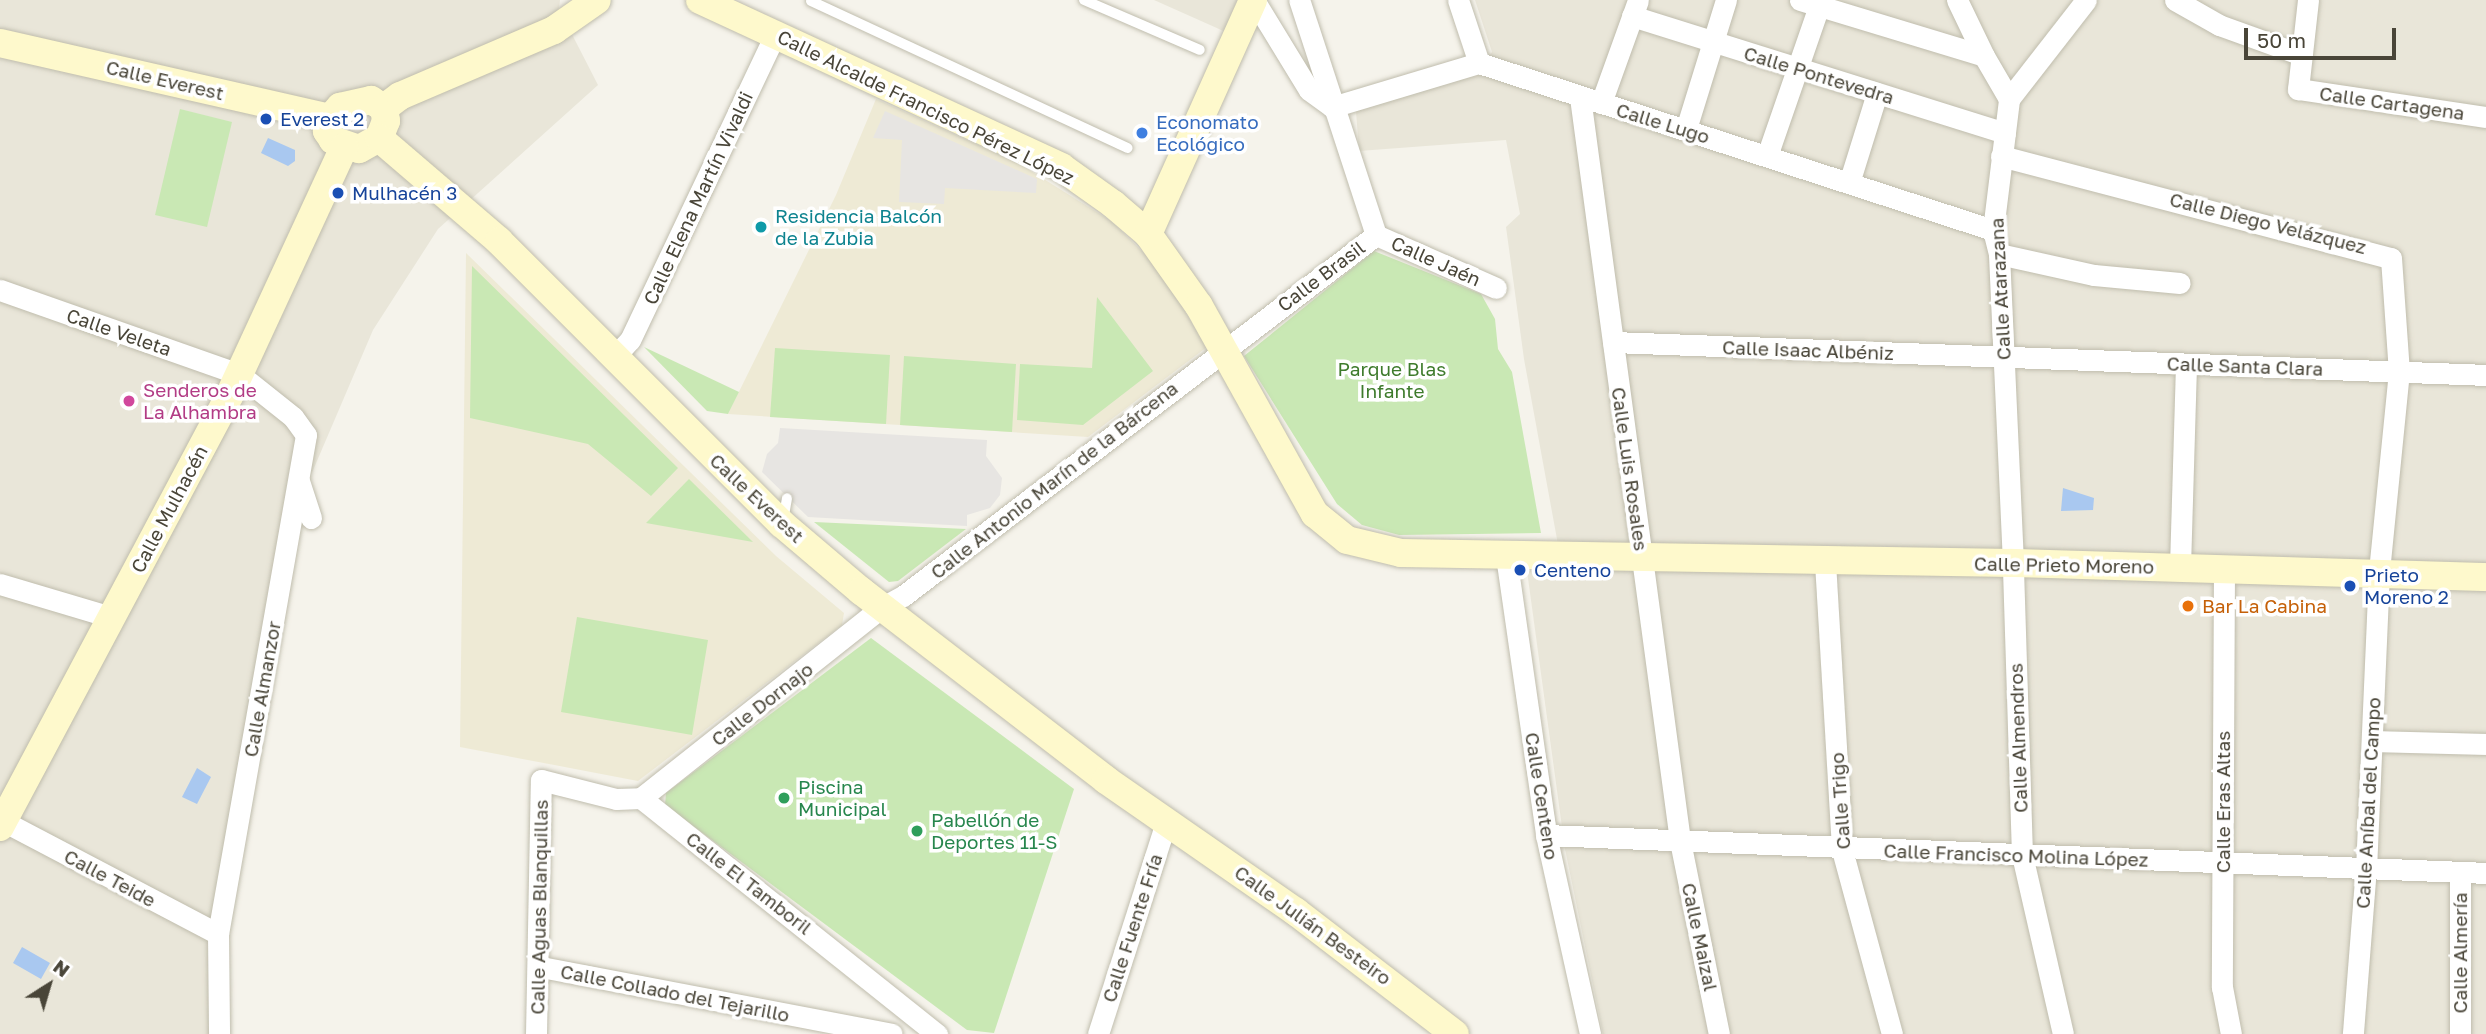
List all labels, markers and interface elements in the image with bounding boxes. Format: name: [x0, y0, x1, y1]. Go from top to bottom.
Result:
scale bar: [2248, 14, 2400, 58]
street label: Calle Alcalde Francisco Pérez López: [774, 25, 1078, 189]
text: 50 m: [2257, 27, 2306, 53]
street label: Calle Pontevedra: [1741, 41, 1897, 109]
street label: Calle Everest: [104, 55, 226, 105]
street label: Calle Cartagena: [2318, 82, 2466, 124]
street label: Calle Elena Martín Vivaldi: [639, 88, 757, 308]
street label: Calle Lugo: [1614, 98, 1712, 148]
place label: Everest 2: [280, 108, 364, 130]
marker: Everest 2: [258, 111, 274, 127]
place label: Economato Ecológico: [1156, 111, 1259, 155]
marker: Economato Ecológico: [1134, 125, 1150, 141]
place label: Mulhacén 3: [352, 182, 457, 204]
marker: Mulhacén 3: [330, 185, 346, 201]
street label: Calle Diego Velázquez: [2167, 188, 2369, 258]
place label: Residencia Balcón de la Zubia: [775, 205, 942, 249]
street label: Calle Atarazana: [1985, 217, 2015, 361]
marker: Residencia Balcón de la Zubia: [753, 219, 769, 235]
street label: Calle Jaén: [1388, 231, 1484, 291]
street label: Calle Brasil: [1273, 236, 1369, 316]
street label: Calle Veleta: [64, 303, 174, 361]
street label: Calle Isaac Albéniz: [1722, 336, 1894, 364]
street label: Calle Santa Clara: [2166, 352, 2324, 380]
park label: Parque Blas Infante: [1338, 358, 1446, 402]
street label: Calle Antonio Marín de la Bárcena: [926, 376, 1182, 584]
place label: Senderos de La Alhambra: [143, 379, 257, 423]
street label: Calle Luis Rosales: [1607, 386, 1653, 552]
marker: Senderos de La Alhambra: [121, 393, 137, 409]
street label: Calle Mulhacén: [126, 441, 212, 577]
street label: Calle Everest: [705, 449, 809, 547]
street label: Calle Prieto Moreno: [1974, 552, 2154, 578]
place label: Centeno: [1534, 559, 1611, 581]
marker: Centeno: [1512, 562, 1528, 578]
place label: Prieto Moreno 2: [2364, 564, 2449, 608]
marker: Prieto Moreno 2: [2342, 578, 2358, 594]
place label: Bar La Cabina: [2202, 595, 2327, 617]
marker: Bar La Cabina: [2180, 598, 2196, 614]
street label: Calle Almanzor: [239, 619, 285, 759]
street label: Calle Dornajo: [707, 657, 817, 751]
street label: Calle Almendros: [2004, 663, 2032, 813]
street label: Calle Aníbal del Campo: [2351, 697, 2385, 909]
street label: Calle Centeno: [1521, 731, 1563, 861]
street label: Calle Eras Altas: [2212, 731, 2234, 873]
street label: Calle Trigo: [1825, 752, 1855, 850]
place label: Piscina Municipal: [798, 776, 887, 820]
marker: Piscina Municipal: [776, 790, 792, 806]
street label: Calle Aguas Blanquillas: [526, 799, 552, 1015]
place label: Pabellón de Deportes 11-S: [931, 809, 1057, 853]
marker: Pabellón de Deportes 11-S: [909, 823, 925, 839]
street label: Calle El Tamboril: [682, 827, 816, 939]
street label: Calle Francisco Molina López: [1883, 839, 2149, 871]
street label: Calle Teide: [60, 844, 160, 912]
street label: Calle Fuente Fría: [1097, 851, 1167, 1005]
street label: Calle Julián Besteiro: [1230, 861, 1396, 989]
street label: Calle Maizal: [1677, 881, 1723, 993]
street label: Calle Almería: [2449, 893, 2471, 1013]
north arrow: [14, 950, 84, 1020]
text: N: [49, 954, 75, 981]
street label: Calle Collado del Tejarillo: [559, 960, 791, 1026]

